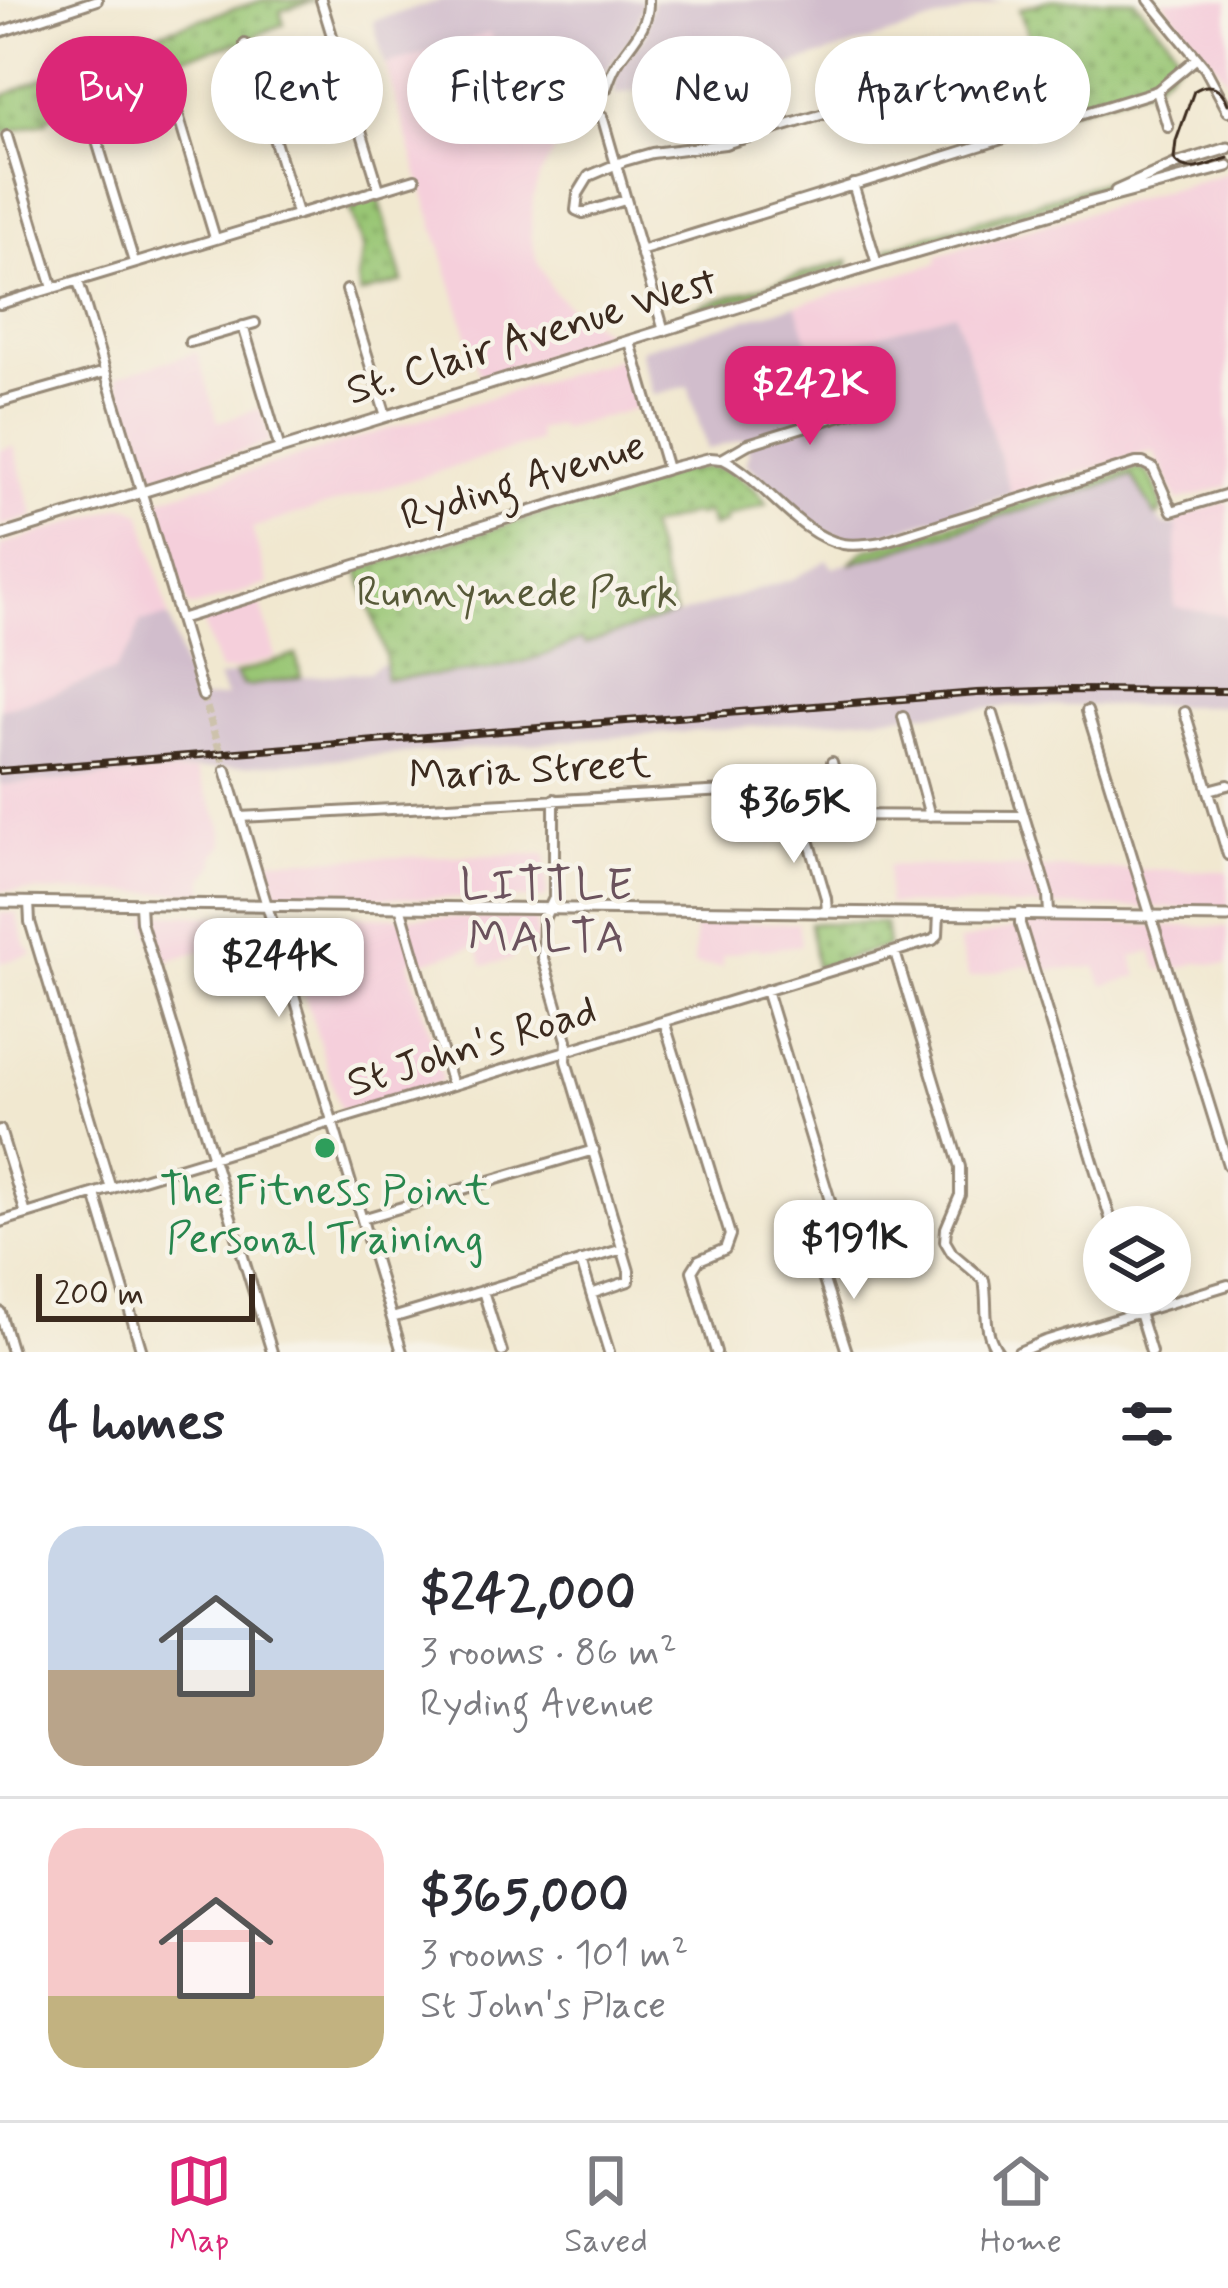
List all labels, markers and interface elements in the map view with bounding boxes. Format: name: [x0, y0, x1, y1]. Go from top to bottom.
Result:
chip: Buy: [36, 36, 187, 144]
chip: Rent: [211, 36, 383, 144]
chip: Filters: [407, 36, 608, 144]
chip: New: [632, 36, 791, 144]
chip: Apartment: [815, 36, 1090, 144]
street label: St. Clair Avenue West: [340, 254, 724, 420]
pin: $242K: [726, 346, 894, 448]
text: $242K: [752, 359, 868, 410]
street label: Ryding Avenue: [394, 419, 653, 549]
park label: Runnymede Park: [357, 567, 677, 622]
street label: Maria Street: [408, 737, 653, 805]
pin: $365K: [710, 764, 878, 866]
text: $365K: [738, 777, 850, 828]
district label: LITTLE MALTA: [460, 857, 636, 968]
pin: $244K: [195, 918, 363, 1020]
text: $244K: [221, 931, 337, 982]
street label: St John's Road: [341, 984, 603, 1112]
marker: The Fitness Point Personal Training: [312, 1135, 338, 1161]
place label: The Fitness Point Personal Training: [160, 1165, 491, 1268]
pin: $191K: [770, 1200, 938, 1302]
map controls: [1083, 1206, 1191, 1314]
button: layers: [1083, 1206, 1191, 1314]
text: $191K: [801, 1213, 907, 1264]
scale bar: [36, 1268, 255, 1321]
text: 200 m: [54, 1273, 144, 1317]
text: 4 homes: [48, 1391, 225, 1457]
icon: filters: [1114, 1391, 1180, 1457]
text: $242,000: [420, 1562, 636, 1628]
icon: home: [144, 1574, 288, 1718]
text: 3 rooms · 86 m²: [420, 1628, 677, 1679]
text: Ryding Avenue: [420, 1679, 654, 1730]
text: $365,000: [420, 1864, 629, 1930]
icon: home: [144, 1876, 288, 2020]
text: 3 rooms · 101 m²: [420, 1930, 688, 1981]
text: St John's Place: [420, 1981, 666, 2032]
tab: Map: [166, 2148, 232, 2264]
tab: Saved: [564, 2148, 648, 2264]
tab: Home: [980, 2148, 1062, 2264]

